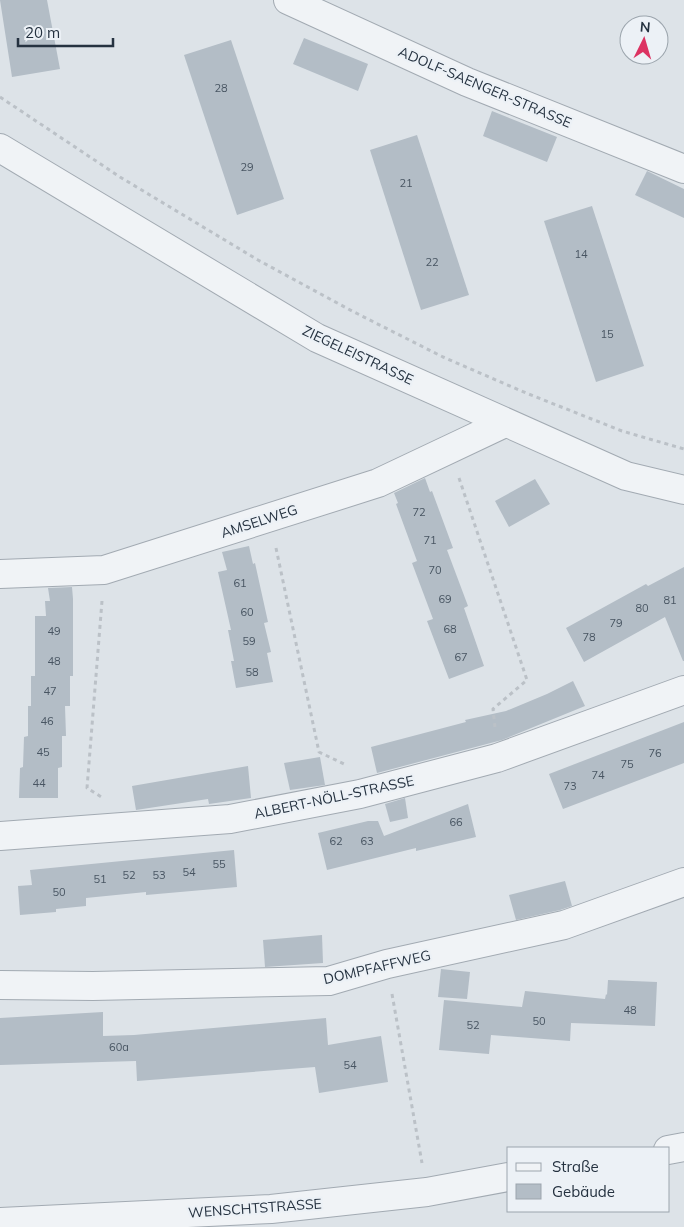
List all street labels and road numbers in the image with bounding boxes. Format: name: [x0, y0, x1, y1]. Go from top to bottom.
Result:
street label: ADOLF-SAENGER-STRASSE: [396, 42, 574, 132]
street label: ZIEGELEISTRASSE: [300, 321, 416, 389]
street label: AMSELWEG: [218, 500, 300, 542]
street label: ALBERT-NÖLL-STRASSE: [252, 771, 416, 823]
street label: DOMPFAFFWEG: [322, 946, 432, 988]
street label: WENSCHTSTRASSE: [188, 1194, 322, 1222]

